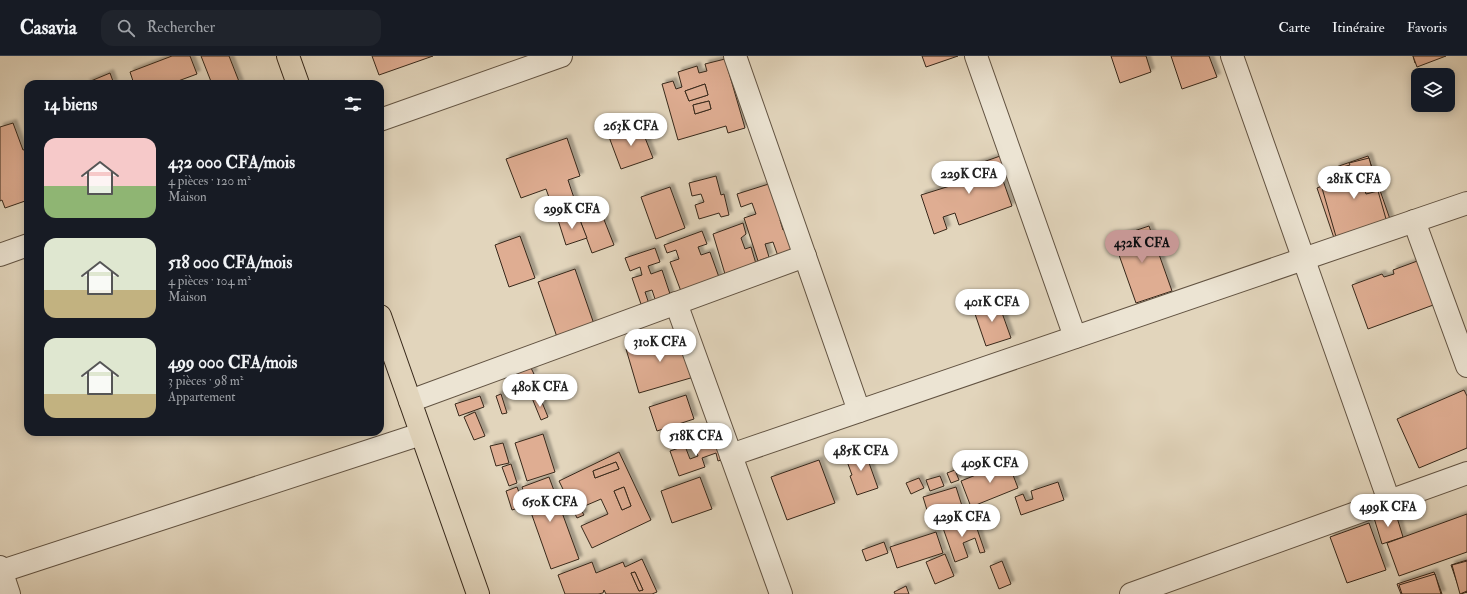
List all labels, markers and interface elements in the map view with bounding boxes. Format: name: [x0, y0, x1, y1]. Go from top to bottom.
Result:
search box: [101, 10, 381, 46]
text: Casavia: [20, 16, 77, 40]
icon: search: [115, 17, 137, 39]
text: Rechercher: [147, 18, 215, 37]
text: Carte: [1279, 19, 1310, 36]
text: Itinéraire: [1332, 19, 1385, 36]
text: Favoris: [1407, 19, 1447, 36]
map controls: [1411, 68, 1455, 112]
button: layers: [1411, 68, 1455, 112]
icon: filters: [342, 93, 364, 115]
text: 14 biens: [44, 94, 97, 115]
pin: 263K CFA: [590, 113, 672, 147]
text: 263K CFA: [603, 118, 659, 134]
text: 432 000 CFA/mois: [168, 152, 295, 173]
icon: home: [76, 154, 124, 202]
pin: 229K CFA: [928, 161, 1010, 195]
text: 229K CFA: [940, 166, 998, 182]
pin: 281K CFA: [1313, 166, 1395, 200]
text: 281K CFA: [1327, 171, 1381, 187]
text: 4 pièces · 120 m²: [168, 173, 251, 189]
text: Maison: [168, 189, 207, 205]
pin: 299K CFA: [531, 196, 613, 230]
text: 299K CFA: [543, 201, 601, 217]
pin: 432K CFA: [1101, 230, 1183, 264]
text: 432K CFA: [1114, 235, 1170, 251]
text: 518 000 CFA/mois: [168, 252, 292, 273]
icon: home: [76, 254, 124, 302]
text: 4 pièces · 104 m²: [168, 273, 251, 289]
text: Maison: [168, 289, 207, 305]
pin: 401K CFA: [951, 289, 1033, 323]
text: 401K CFA: [964, 294, 1020, 310]
pin: 310K CFA: [619, 329, 701, 363]
text: 310K CFA: [633, 334, 687, 350]
text: 499 000 CFA/mois: [168, 352, 297, 373]
icon: home: [76, 354, 124, 402]
text: 3 pièces · 98 m²: [168, 373, 243, 389]
pin: 480K CFA: [499, 374, 581, 408]
text: 480K CFA: [511, 379, 569, 395]
text: Appartement: [168, 389, 236, 405]
pin: 518K CFA: [655, 423, 737, 457]
text: 518K CFA: [669, 428, 723, 444]
pin: 485K CFA: [820, 438, 902, 472]
text: 485K CFA: [833, 443, 889, 459]
pin: 409K CFA: [949, 450, 1031, 484]
text: 409K CFA: [961, 455, 1019, 471]
pin: 650K CFA: [509, 489, 591, 523]
text: 650K CFA: [522, 494, 578, 510]
pin: 499K CFA: [1347, 494, 1429, 528]
text: 499K CFA: [1359, 499, 1417, 515]
pin: 429K CFA: [921, 504, 1003, 538]
text: 429K CFA: [933, 509, 991, 525]

